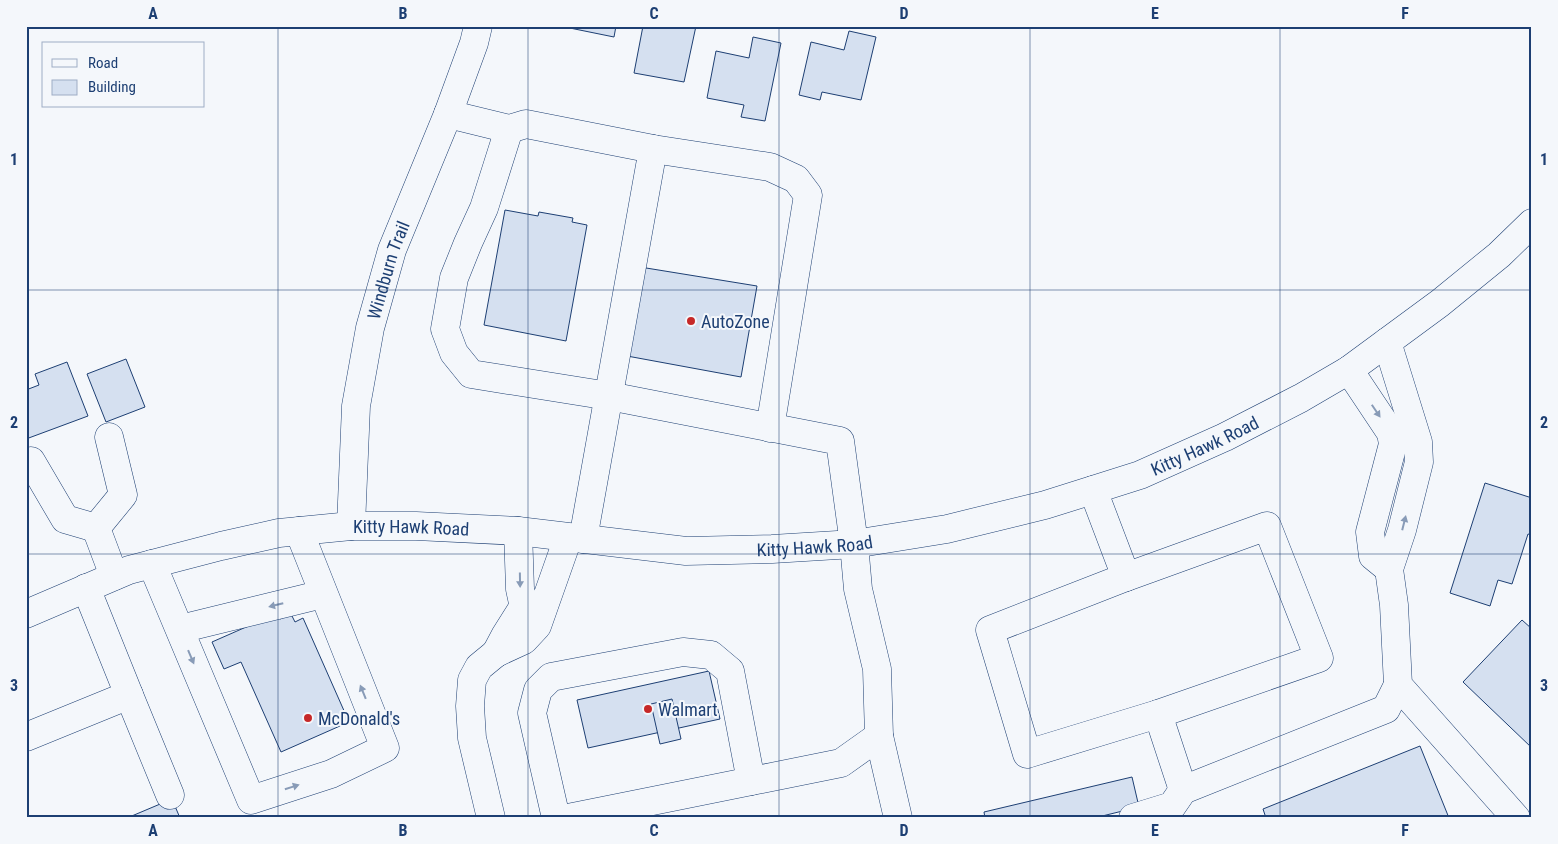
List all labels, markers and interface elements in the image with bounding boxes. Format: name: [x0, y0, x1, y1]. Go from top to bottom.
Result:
text: A: [148, 4, 158, 23]
text: B: [399, 4, 408, 23]
text: C: [649, 4, 659, 23]
text: D: [899, 4, 909, 23]
text: E: [1151, 4, 1159, 23]
text: F: [1401, 4, 1409, 23]
legend: [42, 42, 205, 108]
text: Road: [88, 54, 118, 72]
text: Building: [88, 78, 136, 96]
text: 1: [10, 150, 18, 169]
text: 1: [1540, 150, 1548, 169]
street label: Windburn Trail: [363, 218, 413, 321]
place label: AutoZone: [701, 311, 770, 332]
marker: AutoZone: [685, 315, 697, 327]
one-way arrow: [1371, 404, 1381, 418]
street label: Kitty Hawk Road: [1147, 411, 1262, 479]
text: 2: [10, 413, 18, 432]
text: 2: [1540, 413, 1548, 432]
one-way arrow: [1400, 515, 1408, 530]
street label: Kitty Hawk Road: [353, 516, 470, 539]
street label: Kitty Hawk Road: [756, 531, 874, 560]
one-way arrow: [516, 572, 524, 588]
one-way arrow: [269, 601, 284, 609]
one-way arrow: [188, 650, 196, 664]
text: 3: [10, 676, 18, 695]
text: 3: [1540, 676, 1548, 695]
one-way arrow: [358, 685, 366, 699]
place label: Walmart: [658, 699, 718, 720]
marker: Walmart: [642, 703, 654, 715]
place label: McDonald's: [318, 708, 400, 729]
marker: McDonald's: [302, 712, 314, 724]
one-way arrow: [284, 783, 299, 791]
text: A: [148, 821, 158, 840]
text: B: [399, 821, 408, 840]
text: C: [649, 821, 659, 840]
text: D: [899, 821, 909, 840]
text: E: [1151, 821, 1159, 840]
text: F: [1401, 821, 1409, 840]

